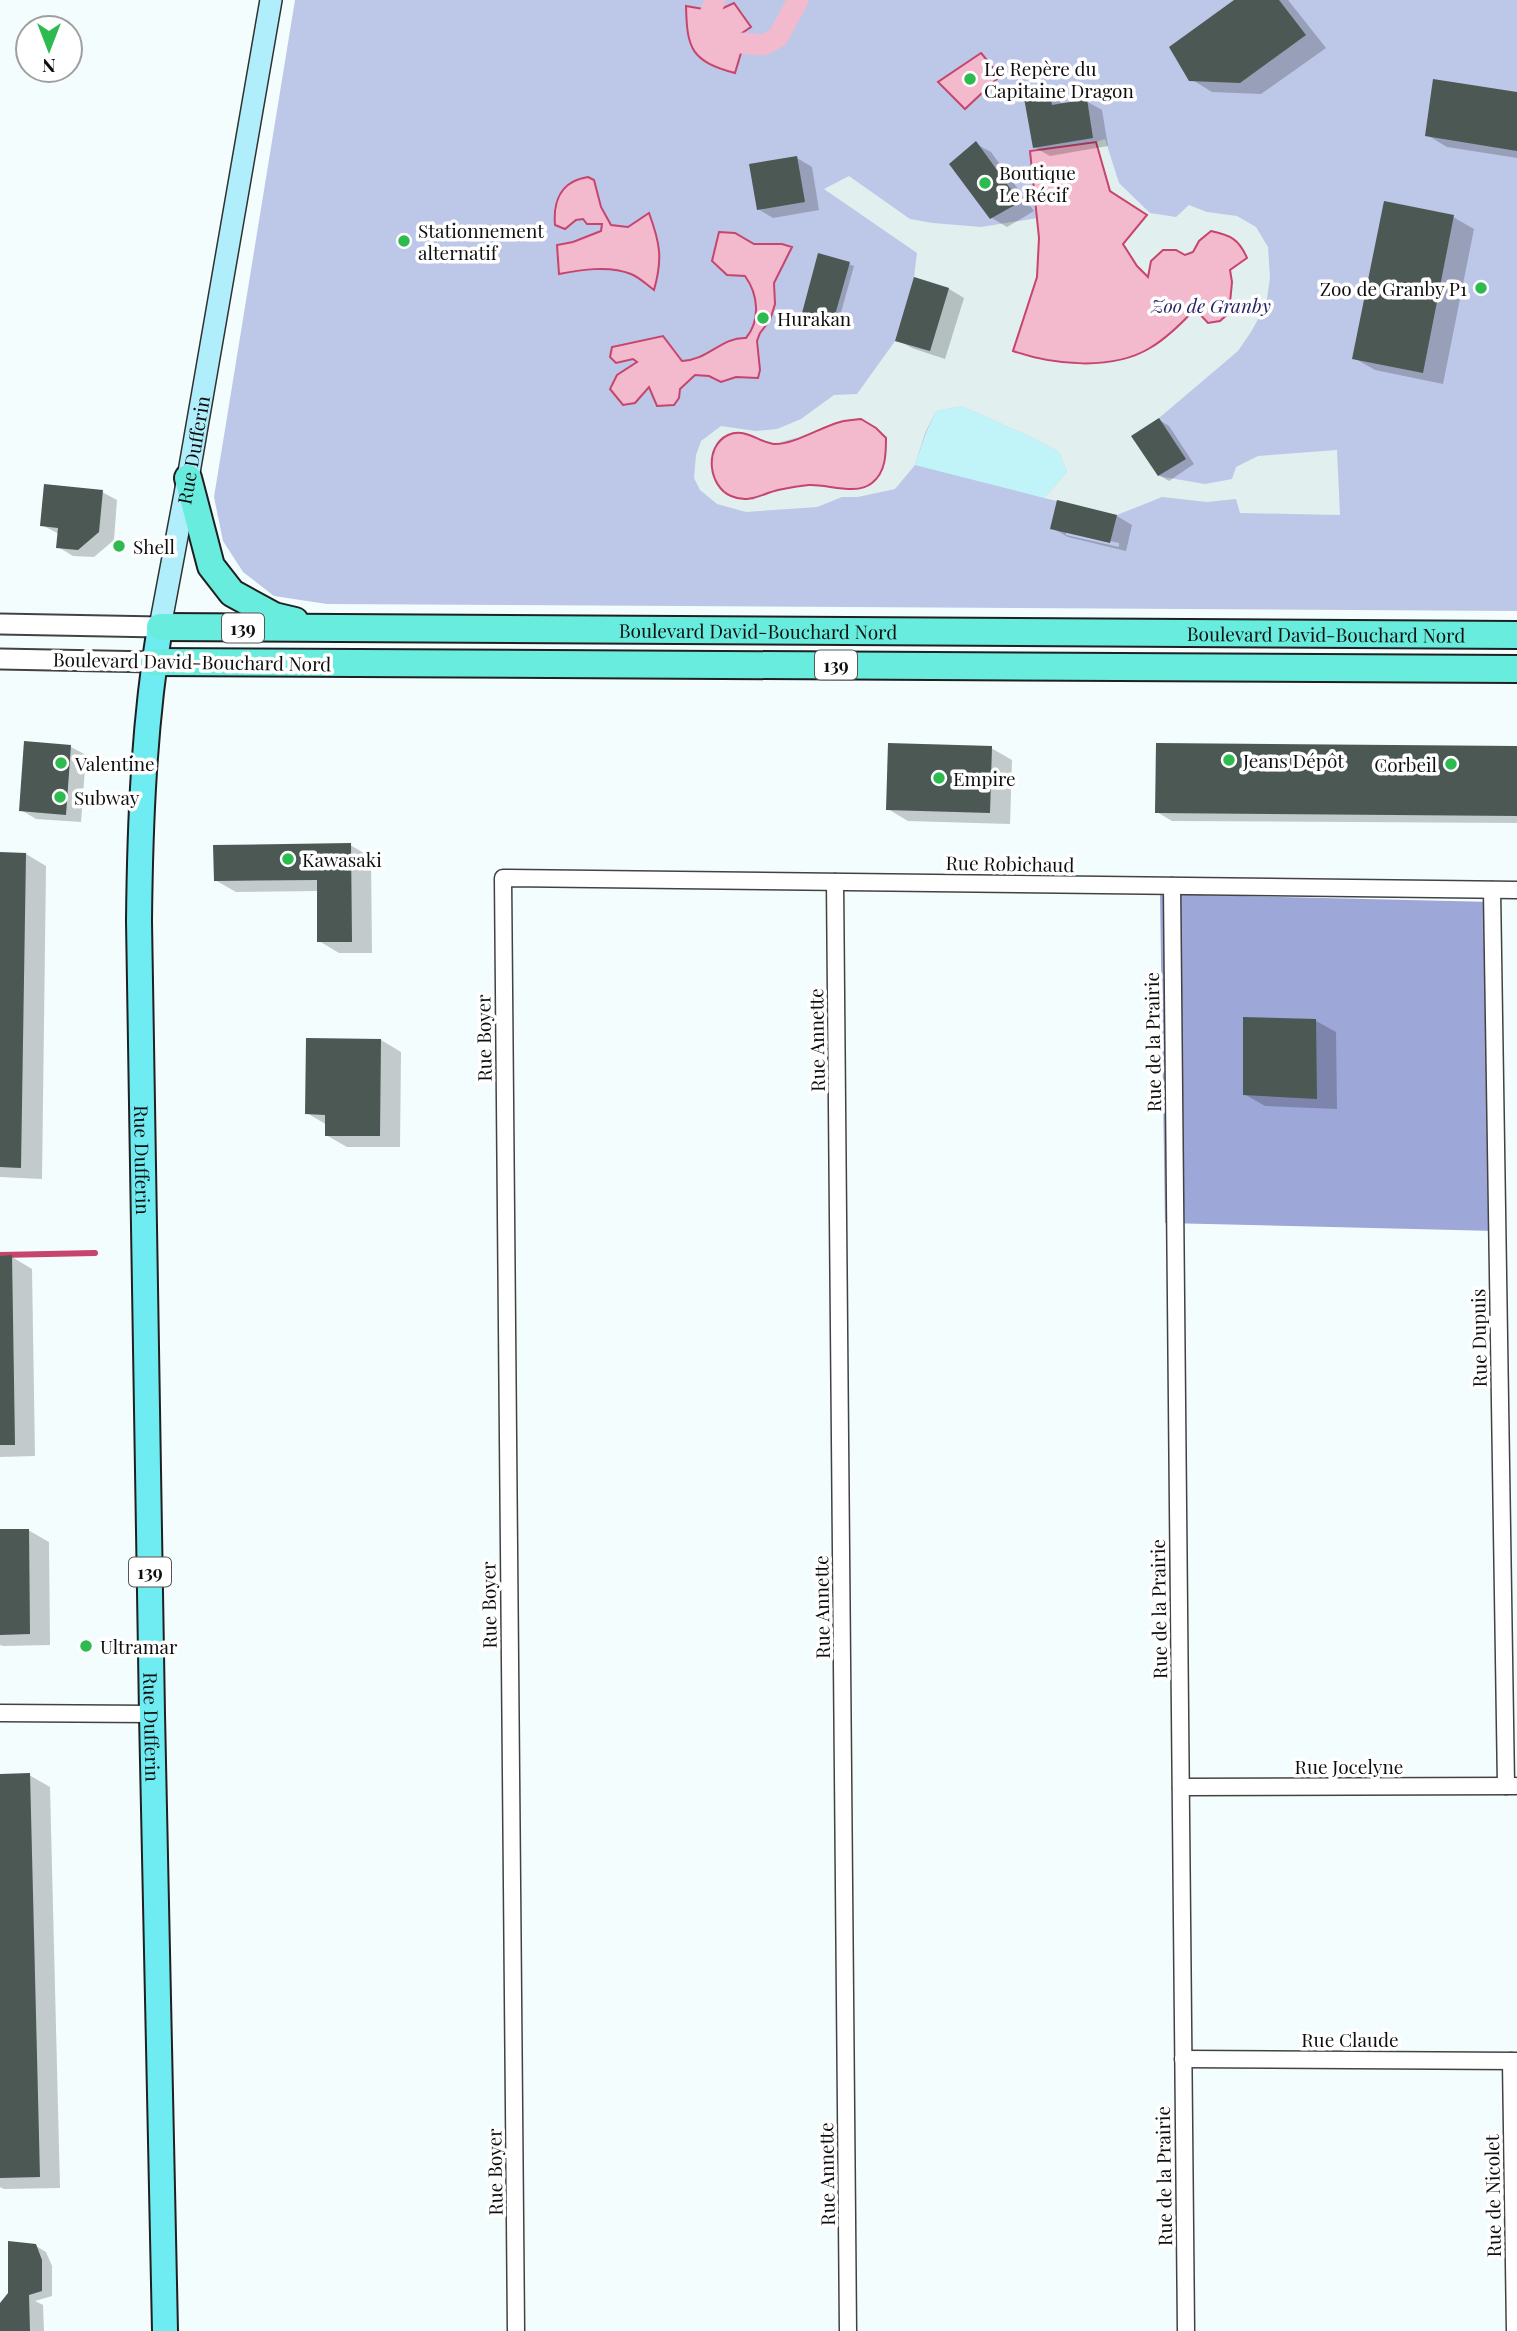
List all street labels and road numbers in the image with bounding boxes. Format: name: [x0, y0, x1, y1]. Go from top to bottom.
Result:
street label: Rue Dufferin: [170, 393, 215, 506]
road number: 139: [222, 614, 264, 642]
street label: Boulevard David-Bouchard Nord: [619, 617, 897, 644]
street label: Boulevard David-Bouchard Nord: [1187, 620, 1465, 648]
street label: Boulevard David-Bouchard Nord: [53, 646, 331, 676]
road number: 139: [815, 650, 857, 680]
street label: Rue Robichaud: [945, 849, 1075, 877]
street label: Rue de la Prairie: [1138, 972, 1166, 1112]
street label: Rue Annette: [802, 988, 830, 1092]
street label: Rue Boyer: [469, 994, 497, 1082]
street label: Rue Dufferin: [129, 1105, 157, 1216]
street label: Rue Dupuis: [1464, 1288, 1492, 1388]
street label: Rue de la Prairie: [1144, 1539, 1172, 1679]
street label: Rue Annette: [807, 1555, 835, 1659]
road number: 139: [129, 1558, 171, 1587]
street label: Rue Boyer: [474, 1561, 502, 1649]
street label: Rue Dufferin: [138, 1672, 166, 1783]
street label: Rue Jocelyne: [1295, 1753, 1403, 1779]
street label: Rue Claude: [1301, 2026, 1399, 2052]
street label: Rue de la Prairie: [1149, 2106, 1177, 2246]
street label: Rue Annette: [812, 2122, 840, 2226]
street label: Rue Boyer: [480, 2128, 508, 2216]
street label: Rue de Nicolet: [1478, 2134, 1506, 2258]

